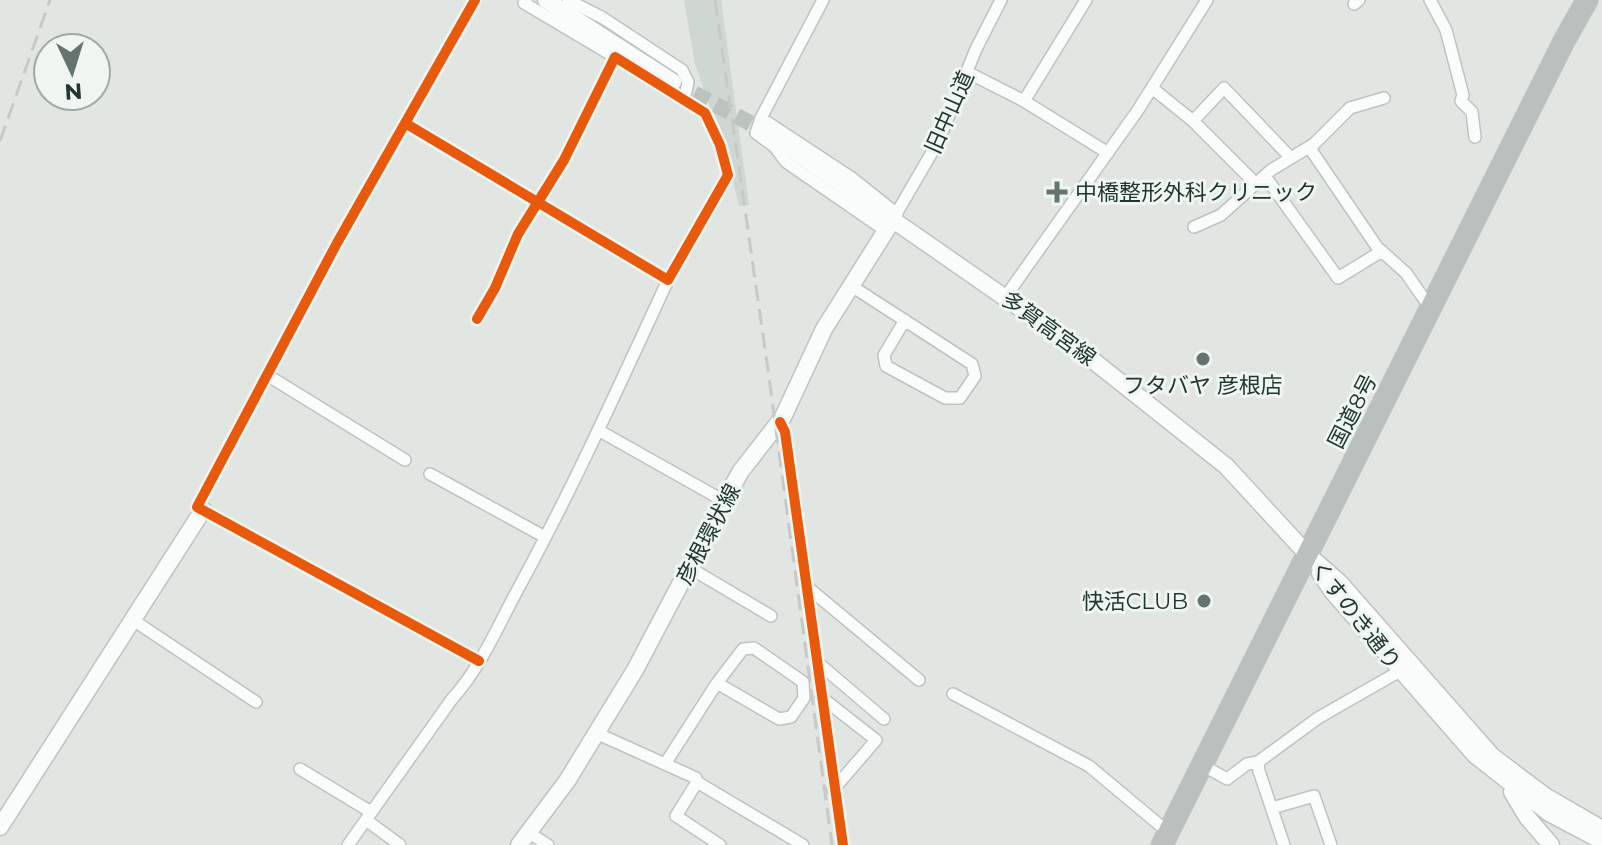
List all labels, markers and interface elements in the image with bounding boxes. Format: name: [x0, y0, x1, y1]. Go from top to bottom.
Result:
north arrow: [32, 32, 112, 112]
street label: 旧中山道: [919, 67, 980, 158]
text: N: [64, 77, 83, 106]
place label: 中橋整形外科クリニック: [1075, 179, 1317, 206]
marker: 中橋整形外科クリニック: [1046, 181, 1068, 203]
street label: 多賀高宮線: [996, 285, 1101, 372]
marker: フタバヤ 彦根店: [1194, 350, 1212, 368]
street label: 国道8号: [1322, 369, 1383, 453]
place label: フタバヤ 彦根店: [1123, 372, 1283, 399]
street label: 彦根環状線: [671, 479, 746, 589]
street label: くすのき通り: [1305, 555, 1407, 675]
place label: 快活CLUB: [1082, 588, 1188, 615]
marker: 快活CLUB: [1195, 592, 1213, 610]

